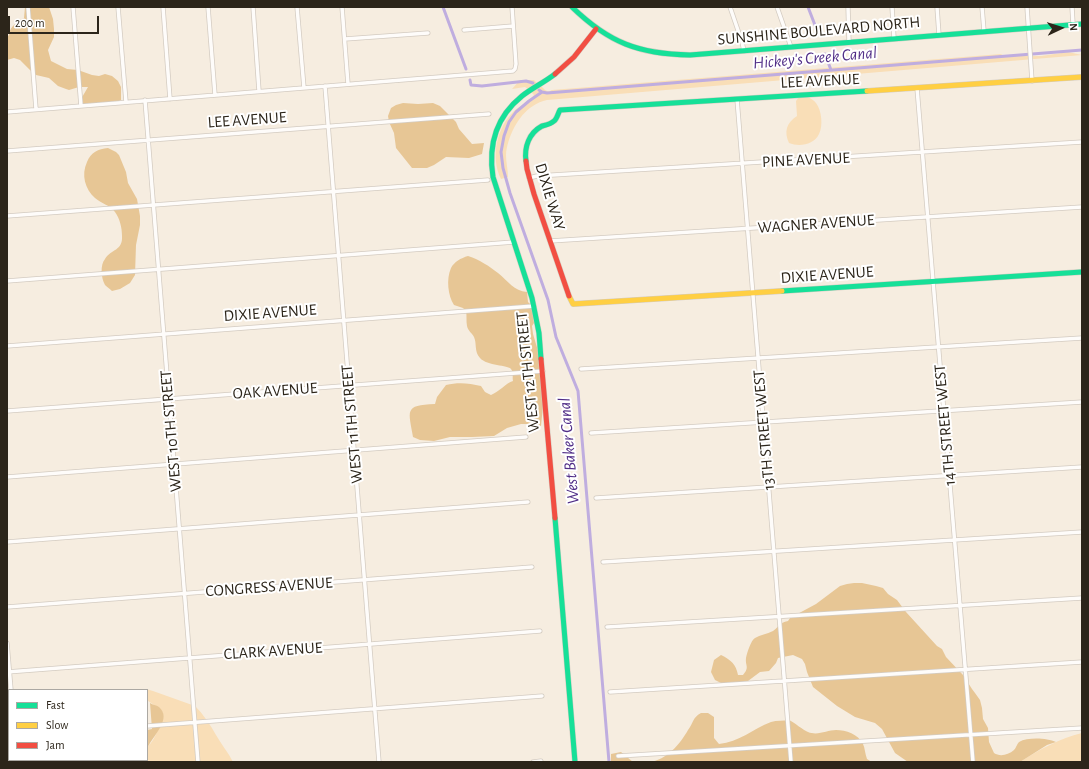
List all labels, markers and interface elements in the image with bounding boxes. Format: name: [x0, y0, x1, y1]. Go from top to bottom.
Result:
scale bar: [10, 8, 101, 34]
north arrow: [1041, 8, 1081, 48]
street label: SUNSHINE BOULEVARD NORTH: [717, 13, 921, 49]
text: 200 m: [15, 17, 45, 29]
text: N: [1068, 23, 1079, 31]
water label: Hickey's Creek Canal: [752, 42, 878, 74]
street label: LEE AVENUE: [780, 69, 860, 93]
street label: LEE AVENUE: [207, 108, 287, 132]
street label: PINE AVENUE: [761, 148, 851, 172]
street label: DIXIE WAY: [531, 161, 569, 233]
street label: WAGNER AVENUE: [757, 210, 875, 238]
street label: DIXIE AVENUE: [780, 262, 874, 288]
street label: DIXIE AVENUE: [223, 300, 317, 326]
street label: WEST 12TH STREET: [512, 311, 544, 433]
street label: WEST 11TH STREET: [337, 364, 367, 484]
street label: 14TH STREET WEST: [930, 364, 960, 486]
street label: WEST 10TH STREET: [156, 369, 186, 493]
street label: 13TH STREET WEST: [749, 369, 779, 491]
street label: OAK AVENUE: [232, 378, 318, 404]
water label: West Baker Canal: [554, 397, 584, 505]
street label: CONGRESS AVENUE: [205, 573, 333, 601]
street label: CLARK AVENUE: [223, 638, 323, 664]
legend: [8, 689, 148, 761]
text: Fast: [46, 699, 65, 711]
text: Slow: [46, 719, 68, 731]
text: Jam: [46, 739, 65, 751]

